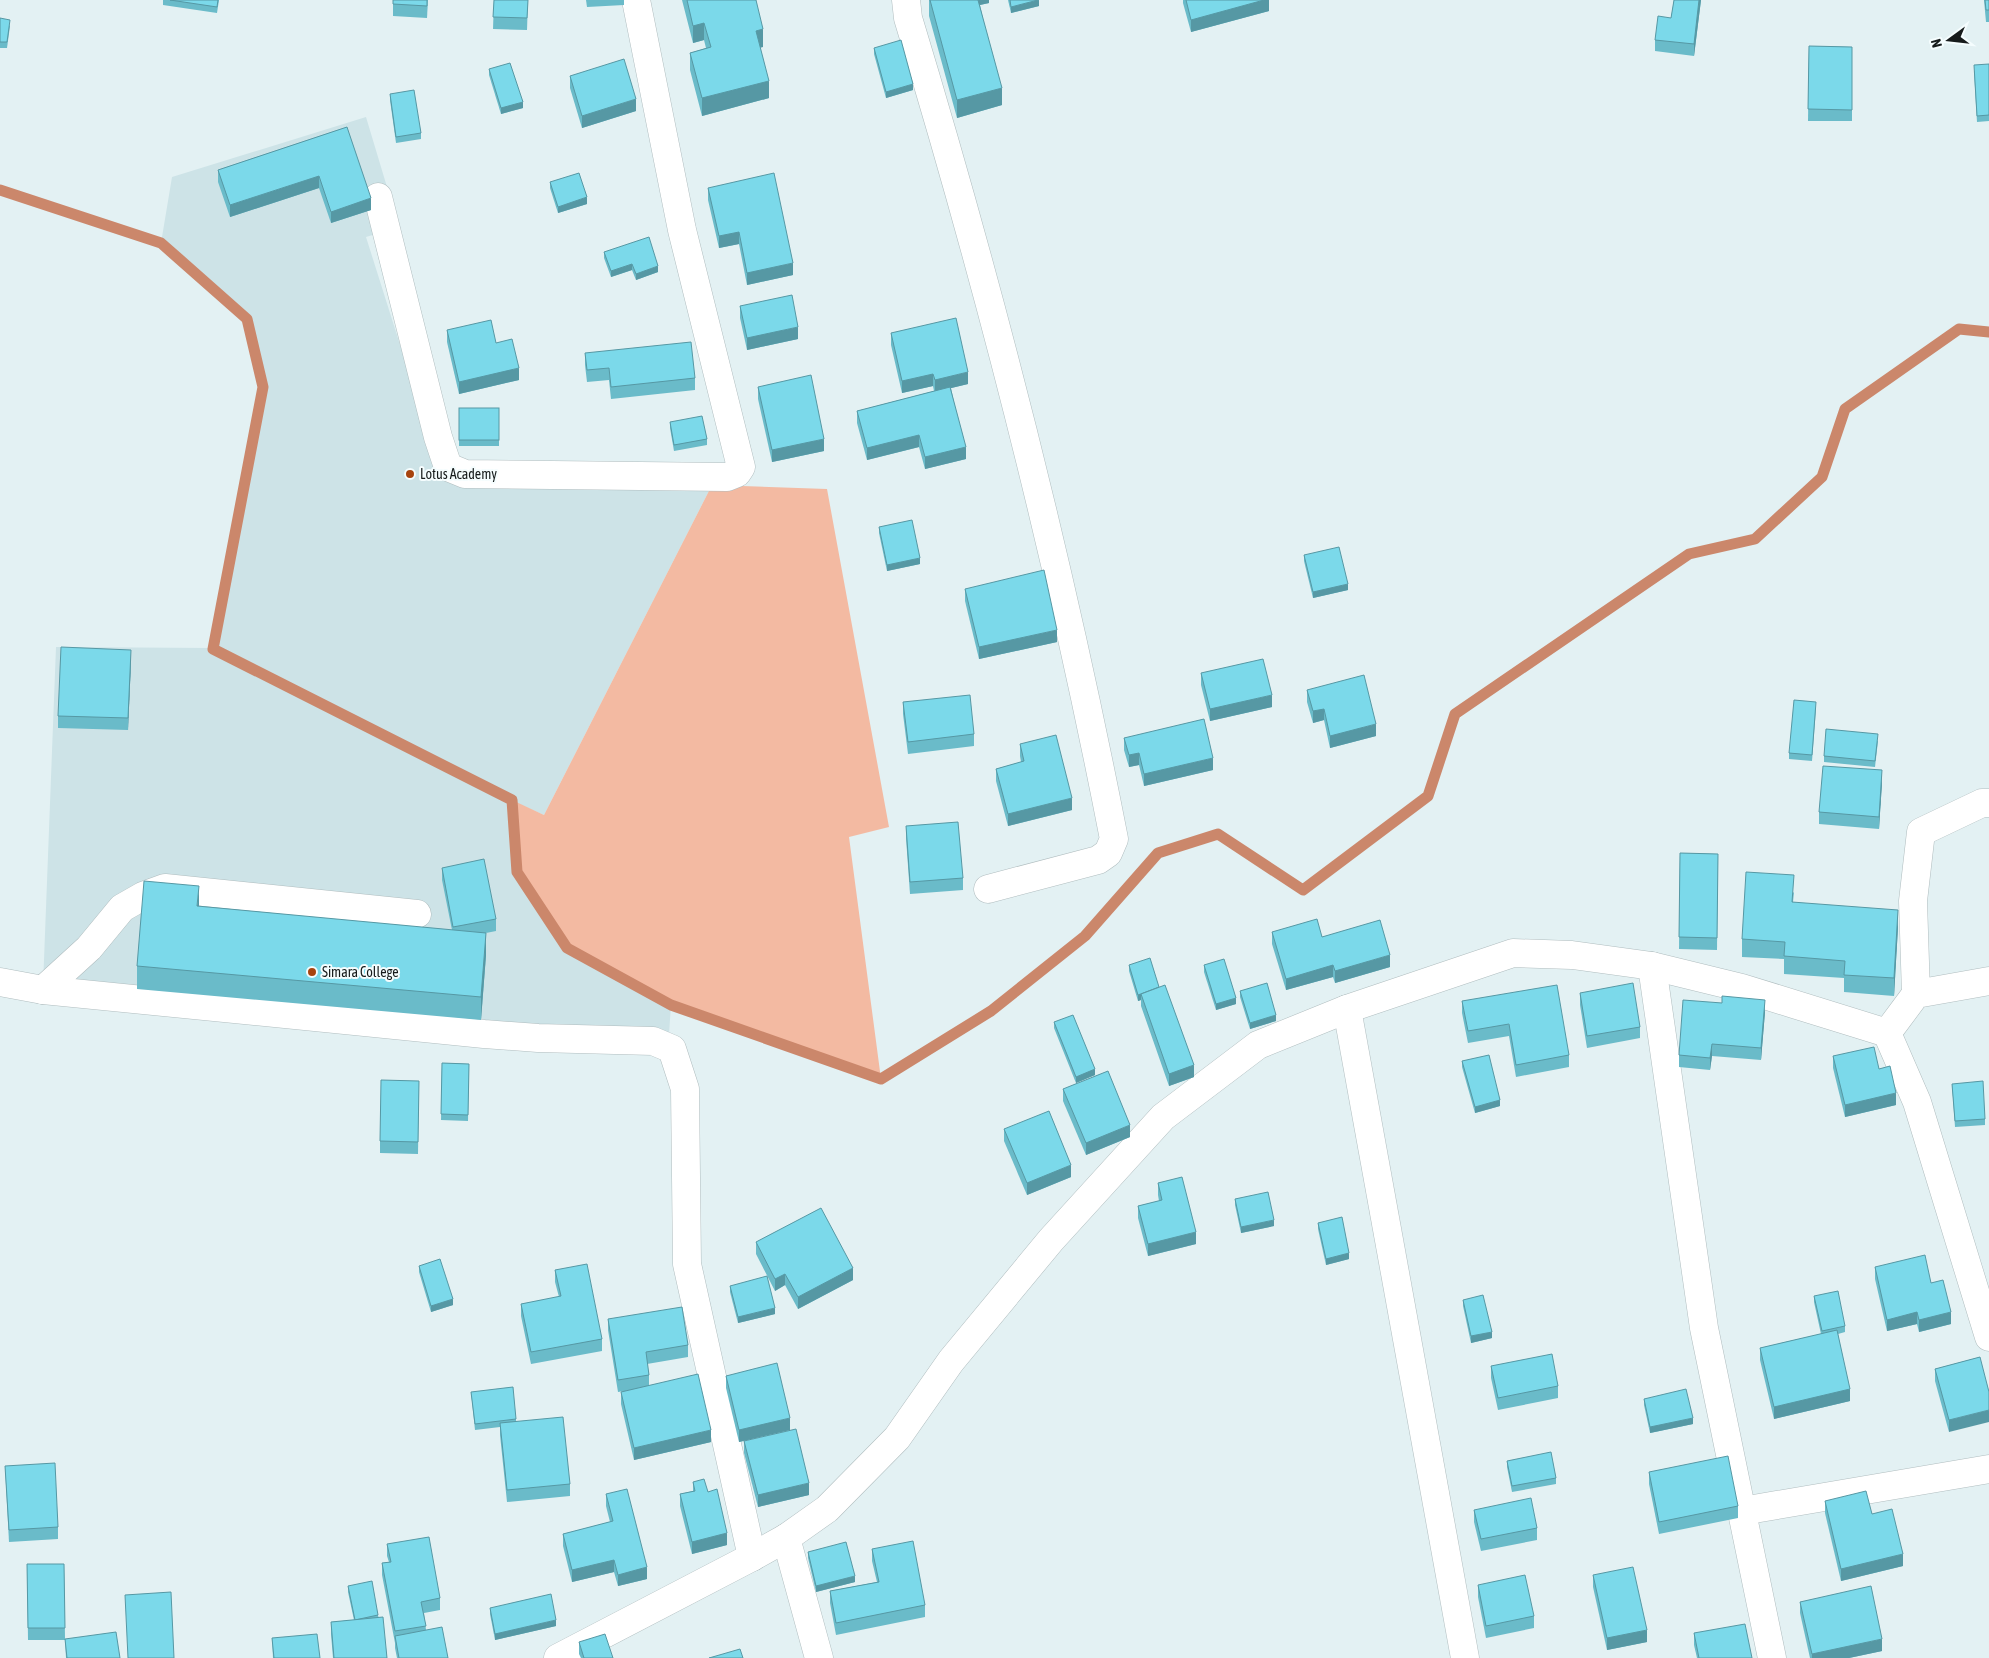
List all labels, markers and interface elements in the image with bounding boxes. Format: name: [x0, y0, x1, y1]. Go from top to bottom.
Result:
north arrow: [1924, 15, 1974, 65]
text: N: [1928, 37, 1945, 49]
place label: Lotus Academy: [420, 466, 497, 482]
marker: Lotus Academy: [404, 468, 416, 480]
place label: Simara College: [322, 964, 399, 980]
marker: Simara College: [306, 966, 318, 978]

